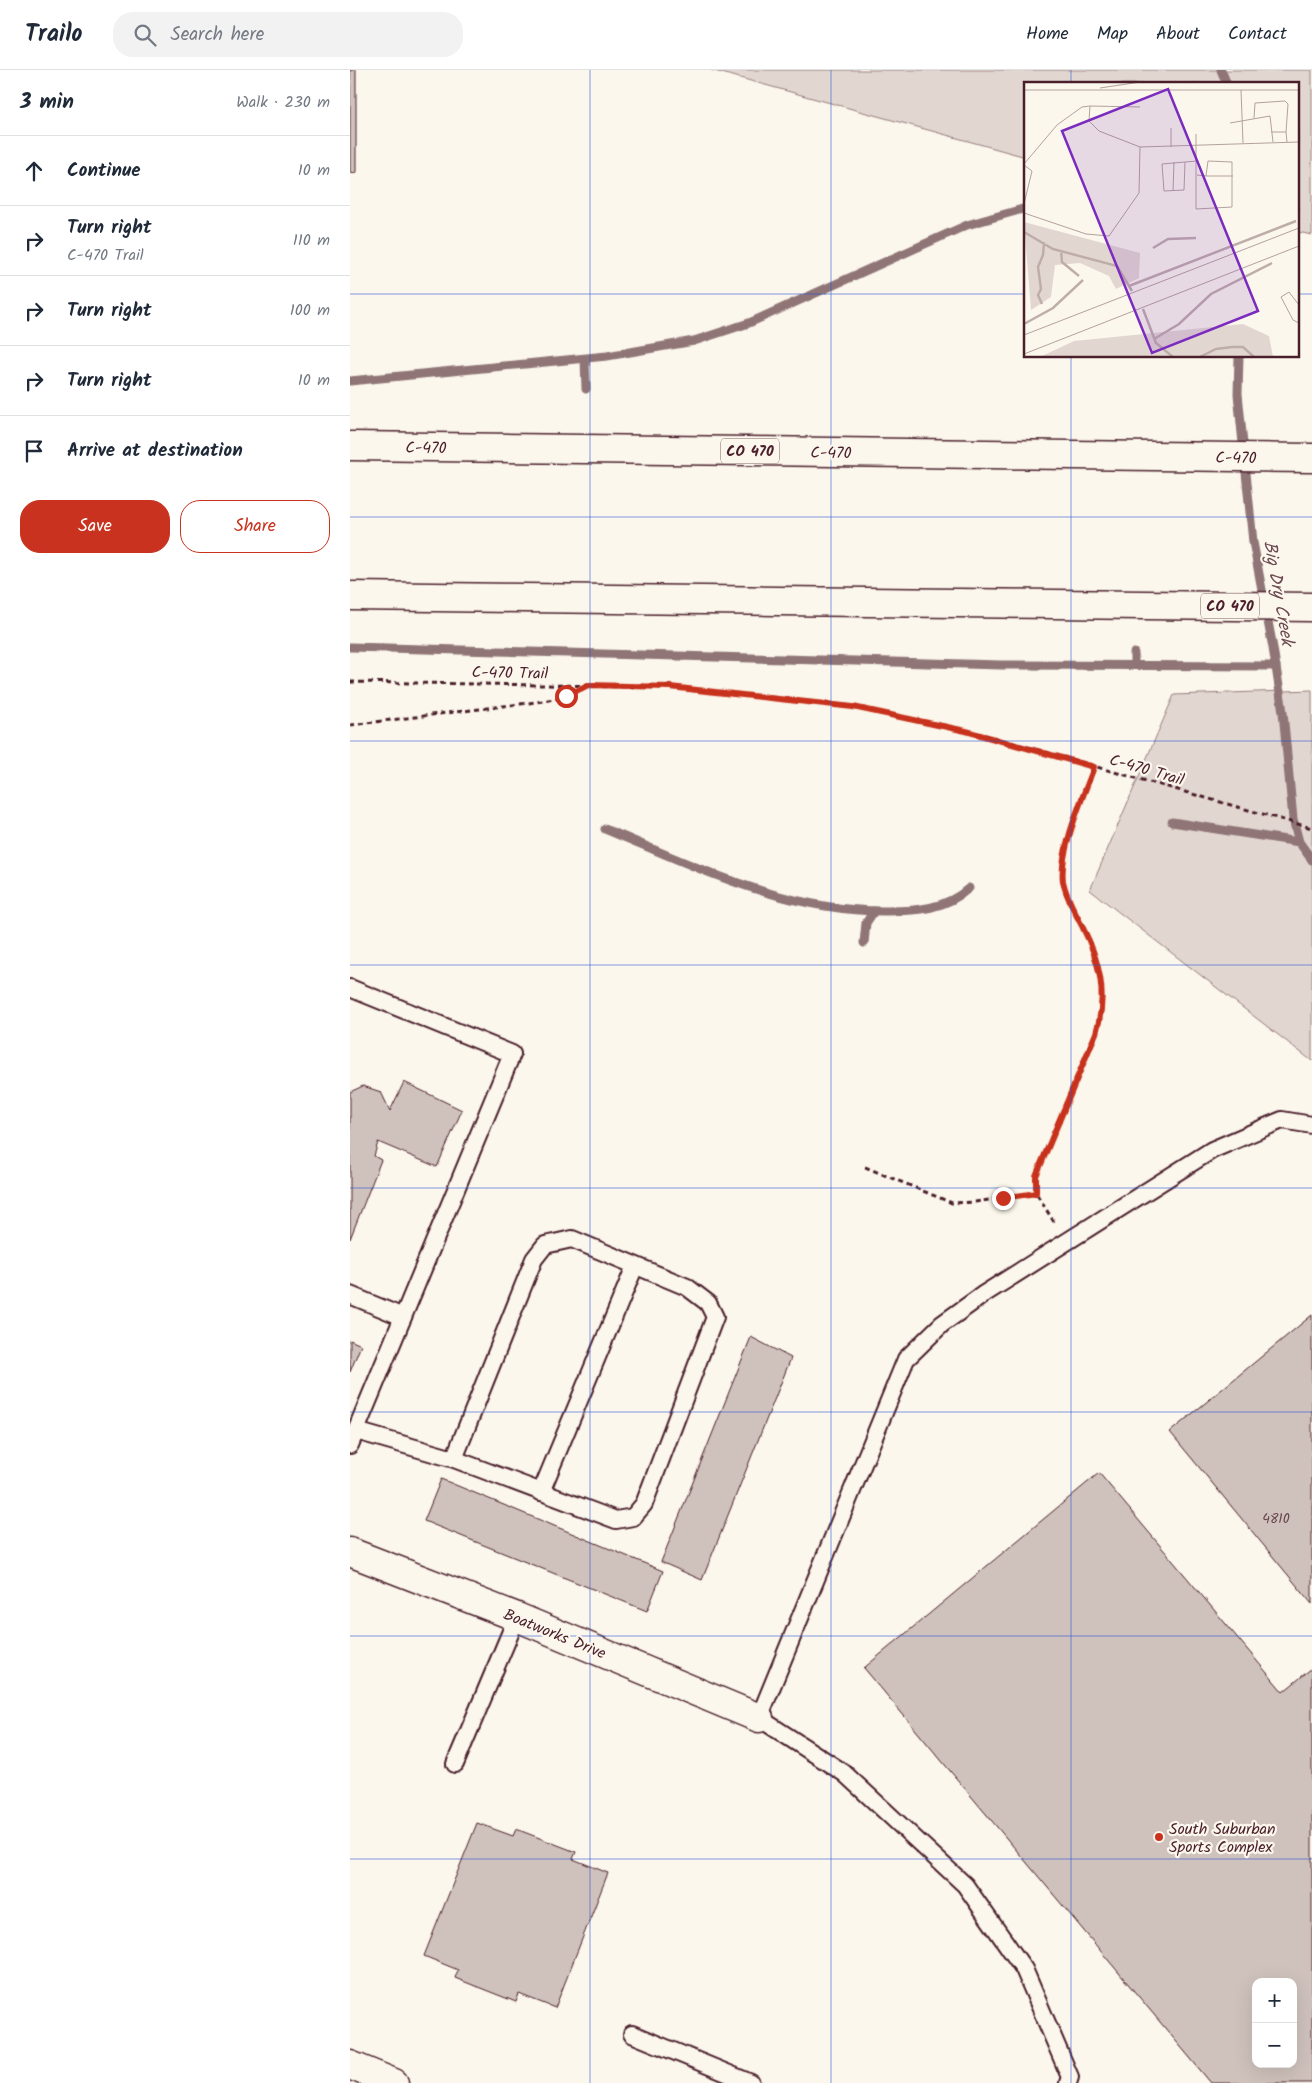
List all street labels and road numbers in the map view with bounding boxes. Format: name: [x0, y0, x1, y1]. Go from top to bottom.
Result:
street label: C-470: [405, 436, 447, 461]
road number: CO 470: [721, 438, 779, 464]
street label: C-470: [810, 441, 852, 466]
street label: C-470: [1215, 446, 1257, 471]
road number: CO 470: [1201, 594, 1259, 618]
street label: C-470 Trail: [471, 660, 549, 687]
street label: C-470 Trail: [1106, 748, 1187, 793]
street label: Boatworks Drive: [499, 1602, 609, 1666]

